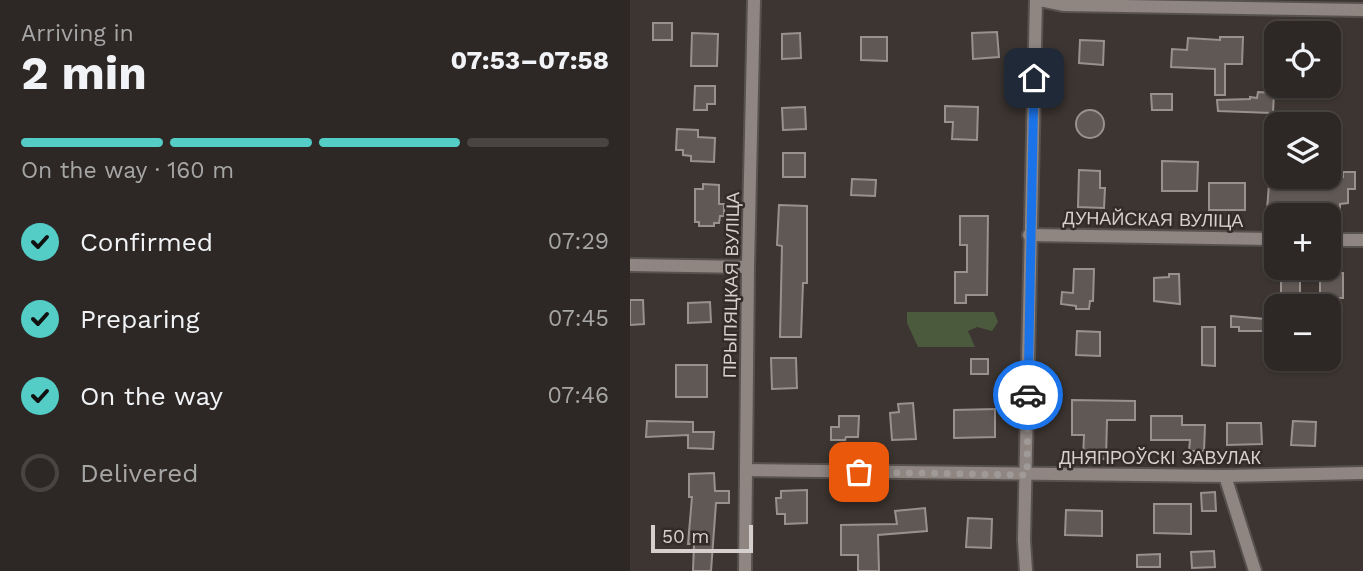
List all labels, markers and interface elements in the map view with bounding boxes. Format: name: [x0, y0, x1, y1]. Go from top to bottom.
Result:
text: Arriving in: [21, 20, 134, 47]
map controls: [1264, 21, 1341, 371]
button: locate: [1264, 21, 1341, 98]
text: 07:53–07:58: [450, 45, 609, 75]
text: 2 min: [21, 46, 147, 100]
pin: [1004, 48, 1064, 108]
icon: home: [1015, 59, 1053, 97]
button: layers: [1264, 112, 1341, 189]
text: On the way · 160 m: [21, 157, 234, 184]
street label: ПРЫПЯЦКАЯ ВУЛІЦА: [719, 192, 743, 378]
button: +: [1264, 203, 1341, 280]
street label: ДУНАЙСКАЯ ВУЛІЦА: [1062, 207, 1244, 231]
icon: check: [21, 223, 59, 261]
text: Confirmed: [80, 227, 213, 257]
text: 07:29: [548, 228, 609, 255]
button: −: [1264, 294, 1341, 371]
icon: check: [21, 300, 59, 338]
text: Preparing: [80, 304, 200, 334]
text: 07:45: [548, 305, 609, 332]
courier: [993, 360, 1063, 430]
icon: car: [1009, 376, 1047, 414]
icon: check: [21, 377, 59, 415]
text: On the way: [80, 381, 223, 411]
text: 07:46: [547, 382, 609, 409]
pin: [829, 442, 889, 502]
street label: ДНЯПРОЎСКІ ЗАВУЛАК: [1059, 447, 1262, 468]
icon: bag: [840, 453, 878, 491]
text: Delivered: [80, 458, 199, 488]
scale bar: [651, 522, 752, 554]
text: 50 m: [662, 525, 709, 548]

